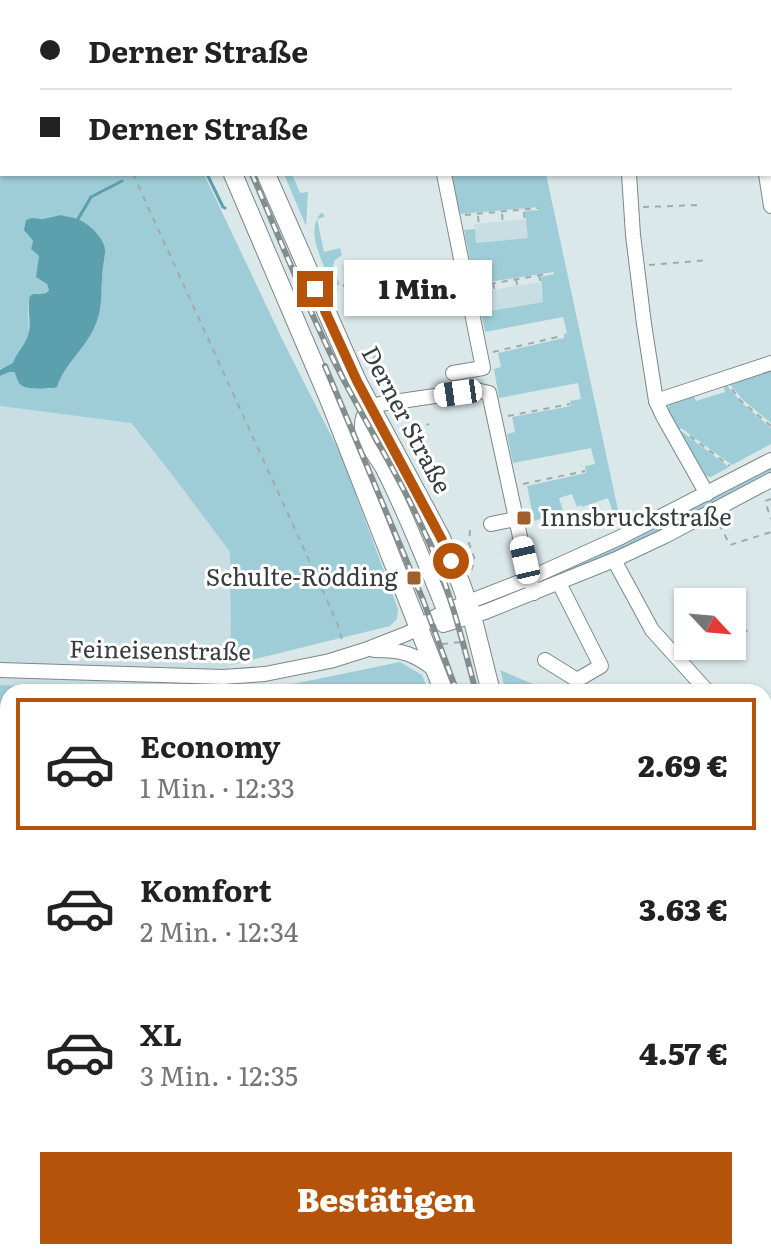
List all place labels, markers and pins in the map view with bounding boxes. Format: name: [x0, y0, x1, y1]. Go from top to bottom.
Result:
place label: Innsbruckstraße: [540, 498, 732, 533]
marker: Innsbruckstraße: [515, 509, 533, 527]
place label: Schulte-Rödding: [206, 558, 399, 593]
marker: Schulte-Rödding: [405, 569, 423, 587]

